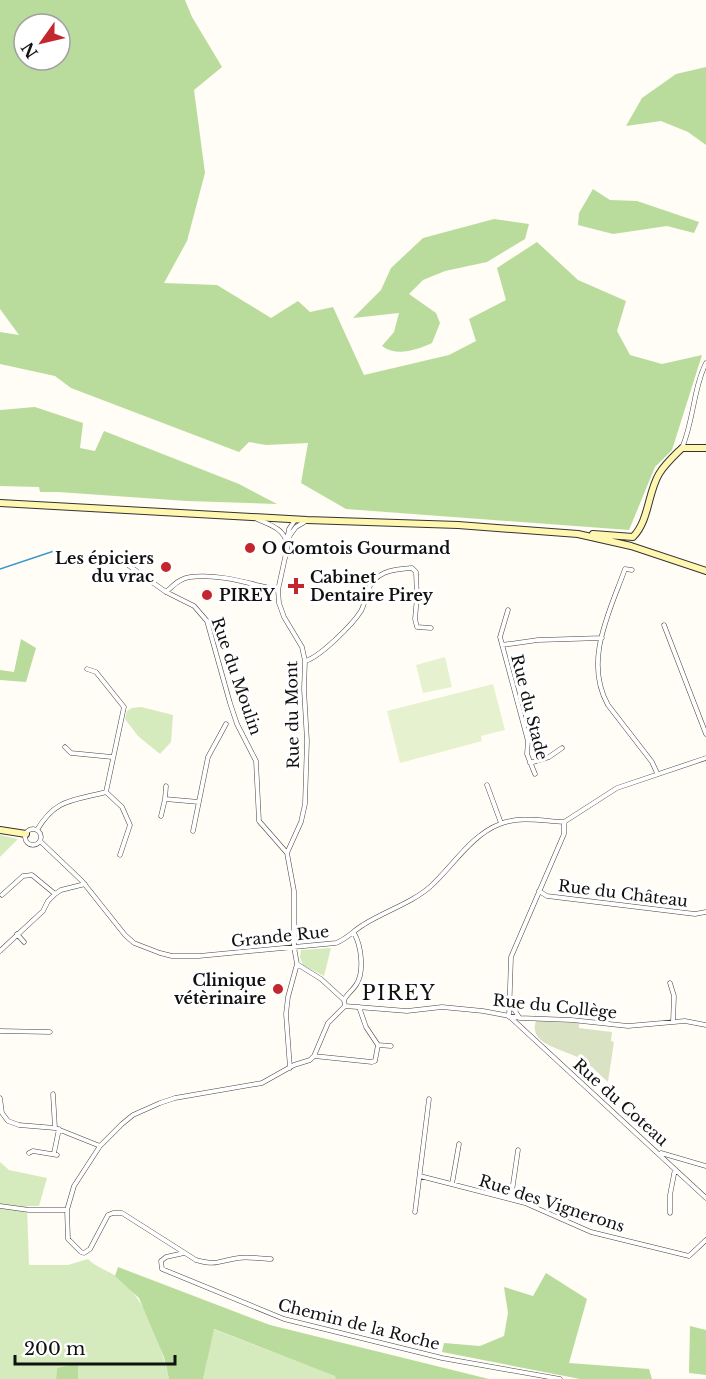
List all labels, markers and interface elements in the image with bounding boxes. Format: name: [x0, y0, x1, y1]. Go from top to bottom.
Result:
north arrow: [12, 12, 72, 72]
text: N: [17, 39, 42, 62]
place label: O Comtois Gourmand: [262, 538, 450, 558]
marker: O Comtois Gourmand: [243, 541, 257, 555]
place label: Les épiciers du vrac: [55, 548, 154, 586]
marker: Les épiciers du vrac: [159, 560, 173, 574]
place label: Cabinet Dentaire Pirey: [310, 567, 434, 605]
marker: Cabinet Dentaire Pirey: [287, 577, 305, 595]
place label: PIREY: [219, 585, 276, 605]
marker: PIREY: [200, 588, 214, 602]
street label: Rue du Moulin: [208, 615, 266, 737]
street label: Rue du Stade: [507, 652, 553, 762]
street label: Rue du Mont: [281, 661, 303, 769]
street label: Rue du Château: [557, 875, 689, 911]
street label: Grande Rue: [230, 921, 330, 951]
place label: Clinique vétèrinaire: [174, 970, 266, 1008]
district label: PIREY: [362, 981, 436, 1005]
marker: Clinique vétèrinaire: [271, 982, 285, 996]
street label: Rue du Collège: [492, 990, 618, 1022]
street label: Rue du Coteau: [569, 1054, 673, 1150]
street label: Rue des Vignerons: [477, 1170, 627, 1236]
street label: Chemin de la Roche: [276, 1294, 442, 1354]
scale bar: [15, 1328, 176, 1366]
text: 200 m: [24, 1338, 85, 1360]

